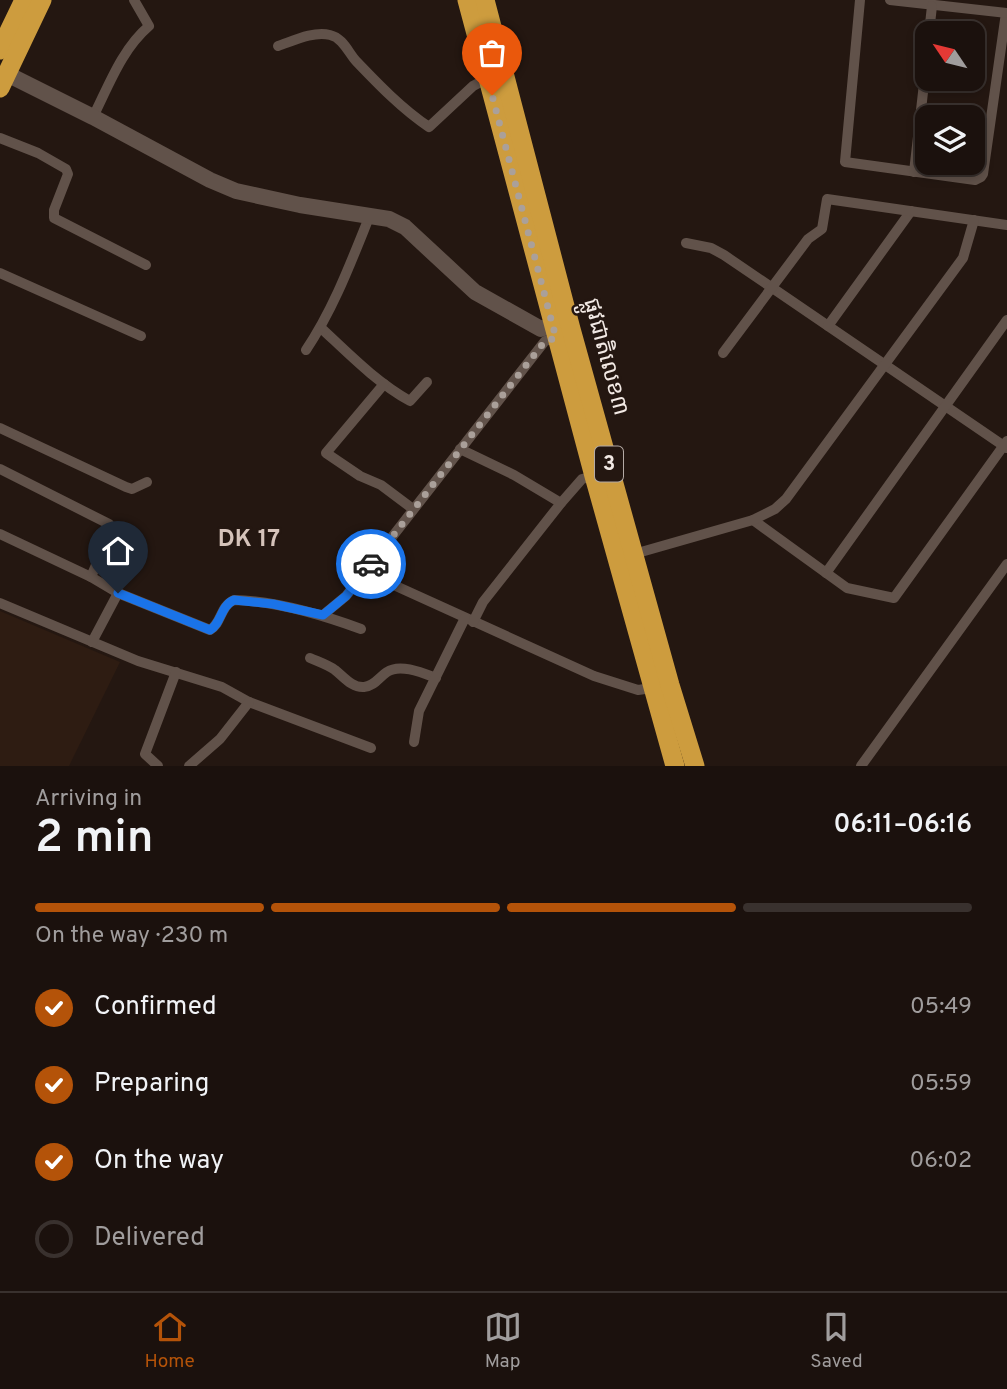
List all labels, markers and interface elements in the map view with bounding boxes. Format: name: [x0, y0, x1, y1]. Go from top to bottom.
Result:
north arrow: [915, 21, 985, 91]
map controls: [915, 21, 985, 175]
pin: [462, 23, 522, 95]
icon: bag: [473, 34, 511, 72]
button: layers: [915, 105, 985, 175]
street label: ផ្លូវជាតិលេខ៣: [571, 295, 635, 420]
road number: 3: [595, 447, 623, 482]
pin: [88, 521, 148, 593]
district label: DK 17: [218, 525, 280, 555]
courier: [336, 529, 406, 599]
icon: home: [99, 532, 137, 570]
icon: car: [352, 545, 390, 583]
text: Arriving in: [35, 785, 142, 814]
text: 06:11–06:16: [834, 809, 972, 842]
text: 2 min: [35, 810, 154, 869]
text: On the way · 230 m: [35, 922, 228, 951]
icon: check: [35, 989, 73, 1027]
text: Confirmed: [94, 991, 217, 1024]
text: 05:49: [910, 993, 972, 1022]
icon: check: [35, 1066, 73, 1104]
text: Preparing: [94, 1068, 209, 1101]
text: 05:59: [910, 1070, 972, 1099]
icon: check: [35, 1143, 73, 1181]
text: On the way: [94, 1145, 224, 1178]
text: 06:02: [909, 1147, 972, 1176]
text: Delivered: [94, 1222, 205, 1255]
tab: Home: [144, 1308, 195, 1374]
tab: Map: [484, 1308, 522, 1374]
tab: Saved: [810, 1308, 863, 1374]

